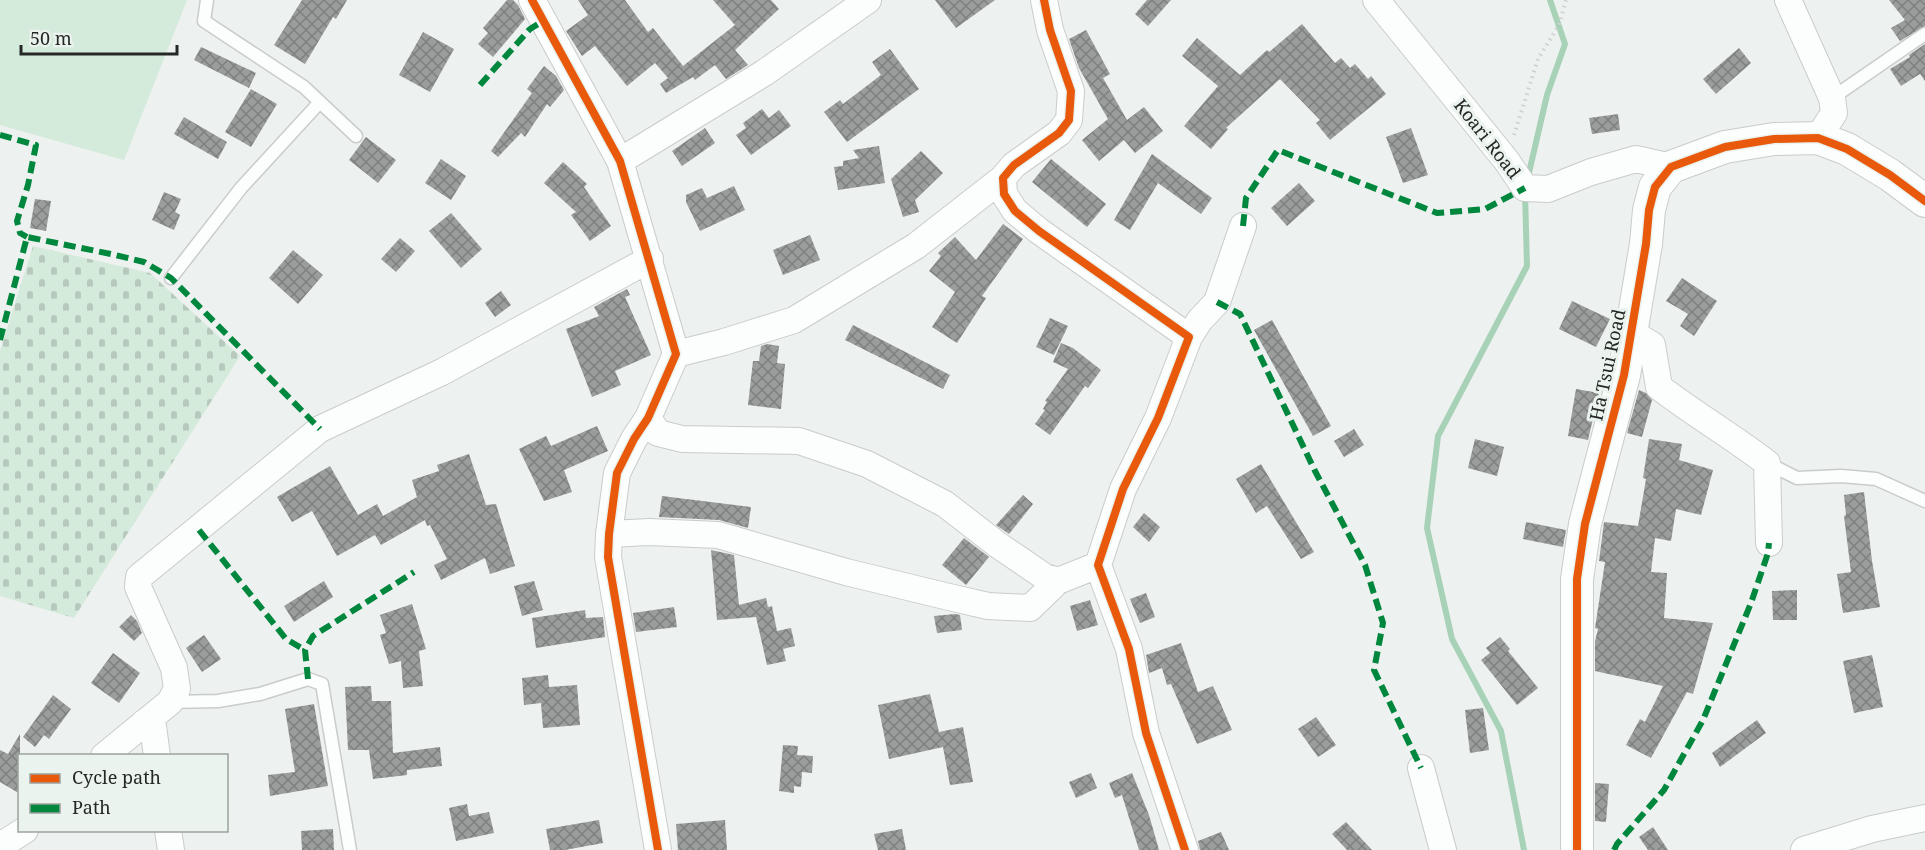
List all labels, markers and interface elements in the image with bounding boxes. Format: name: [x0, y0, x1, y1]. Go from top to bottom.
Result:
scale bar: [21, 18, 177, 56]
text: 50 m: [30, 26, 72, 50]
street label: Koari Road: [1449, 94, 1527, 183]
street label: Ha Tsui Road: [1583, 307, 1631, 423]
legend: [18, 754, 228, 832]
text: Cycle path: [72, 765, 161, 789]
text: Path: [72, 795, 111, 819]

